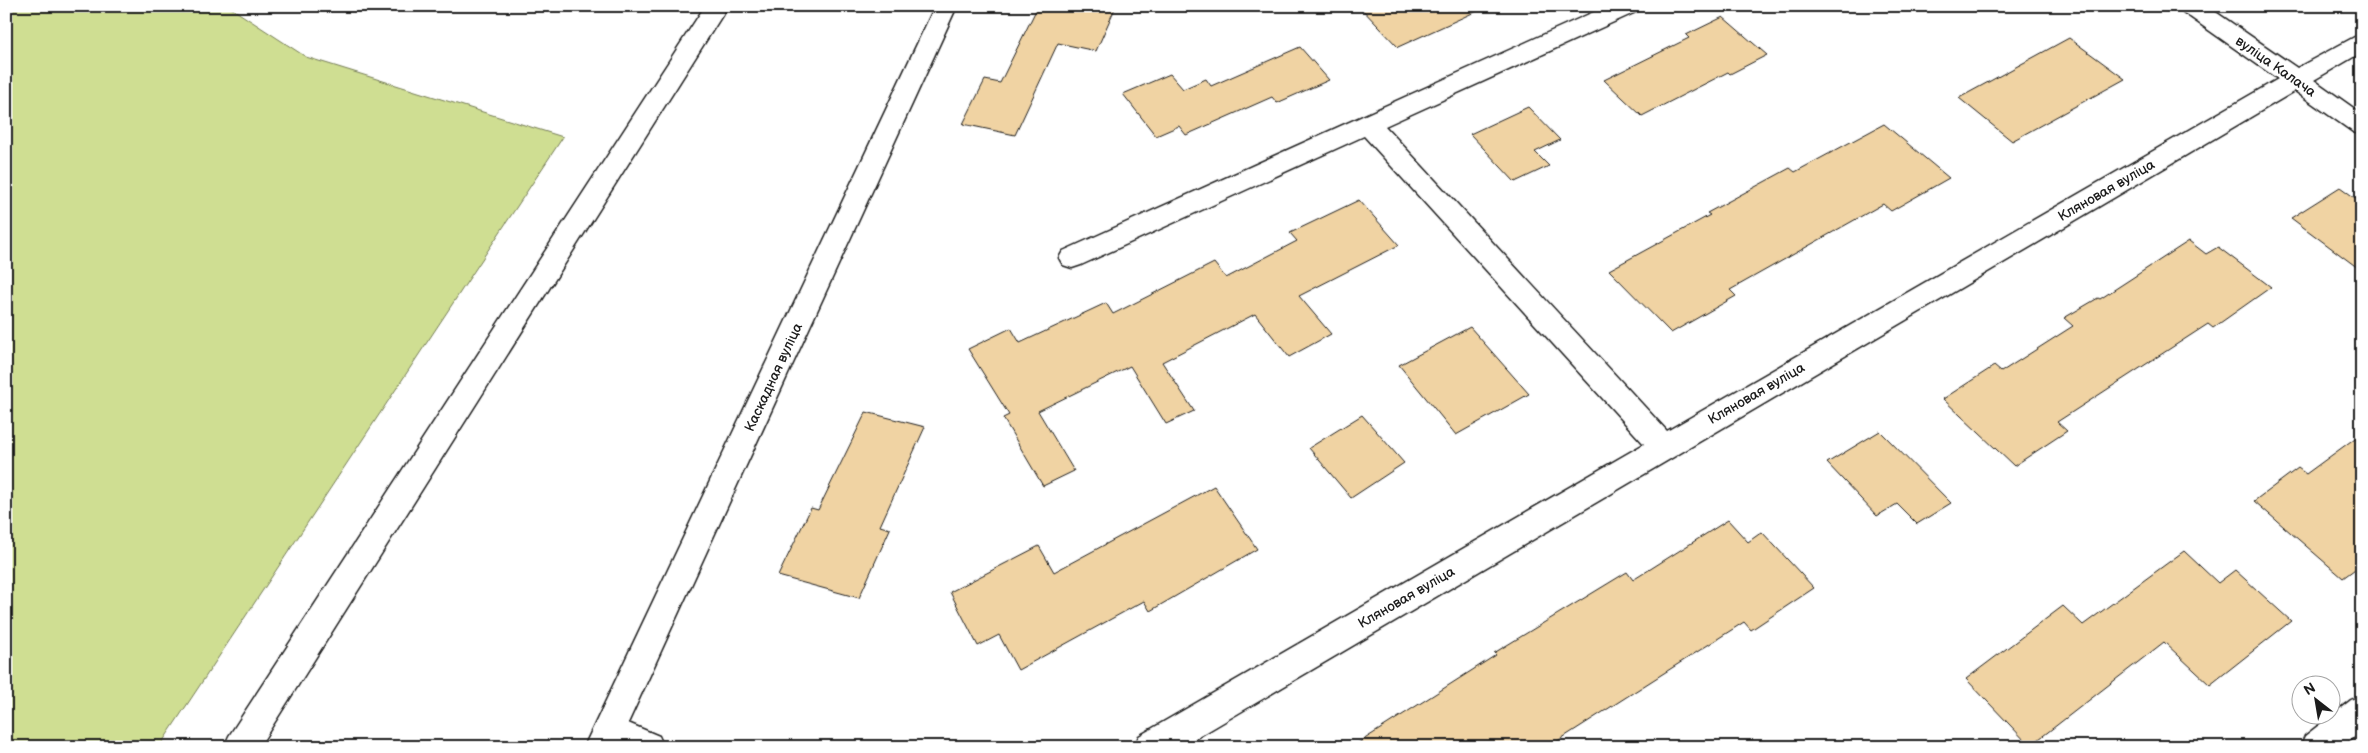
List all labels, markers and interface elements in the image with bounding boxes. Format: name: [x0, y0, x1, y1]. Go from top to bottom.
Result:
street label: вуліца Калача: [2232, 32, 2320, 101]
street label: Кляновая вуліца: [2055, 156, 2158, 225]
street label: Каскадная вуліца: [741, 320, 806, 434]
street label: Кляновая вуліца: [1705, 359, 1808, 428]
street label: Кляновая вуліца: [1355, 563, 1458, 632]
north arrow: [2290, 676, 2340, 726]
text: N: [2301, 679, 2318, 699]

